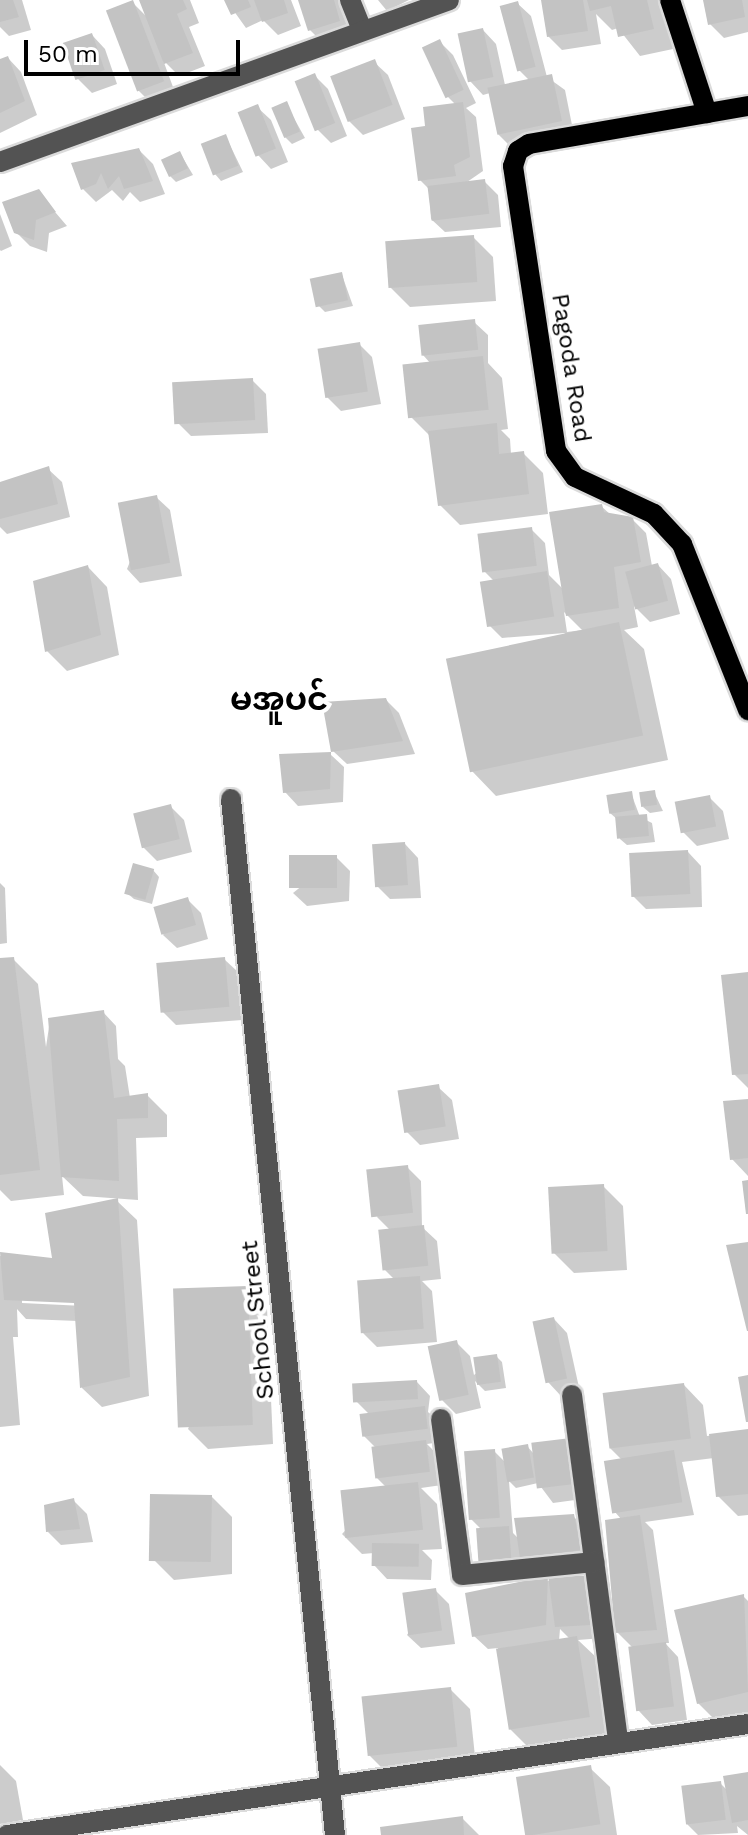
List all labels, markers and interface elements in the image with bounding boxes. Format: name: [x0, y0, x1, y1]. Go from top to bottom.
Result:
scale bar: [28, 24, 244, 74]
text: 50 m: [38, 40, 98, 68]
street label: Pagoda Road: [545, 291, 597, 445]
district label: မအူပင်: [230, 680, 328, 718]
street label: School Street: [235, 1239, 281, 1401]

